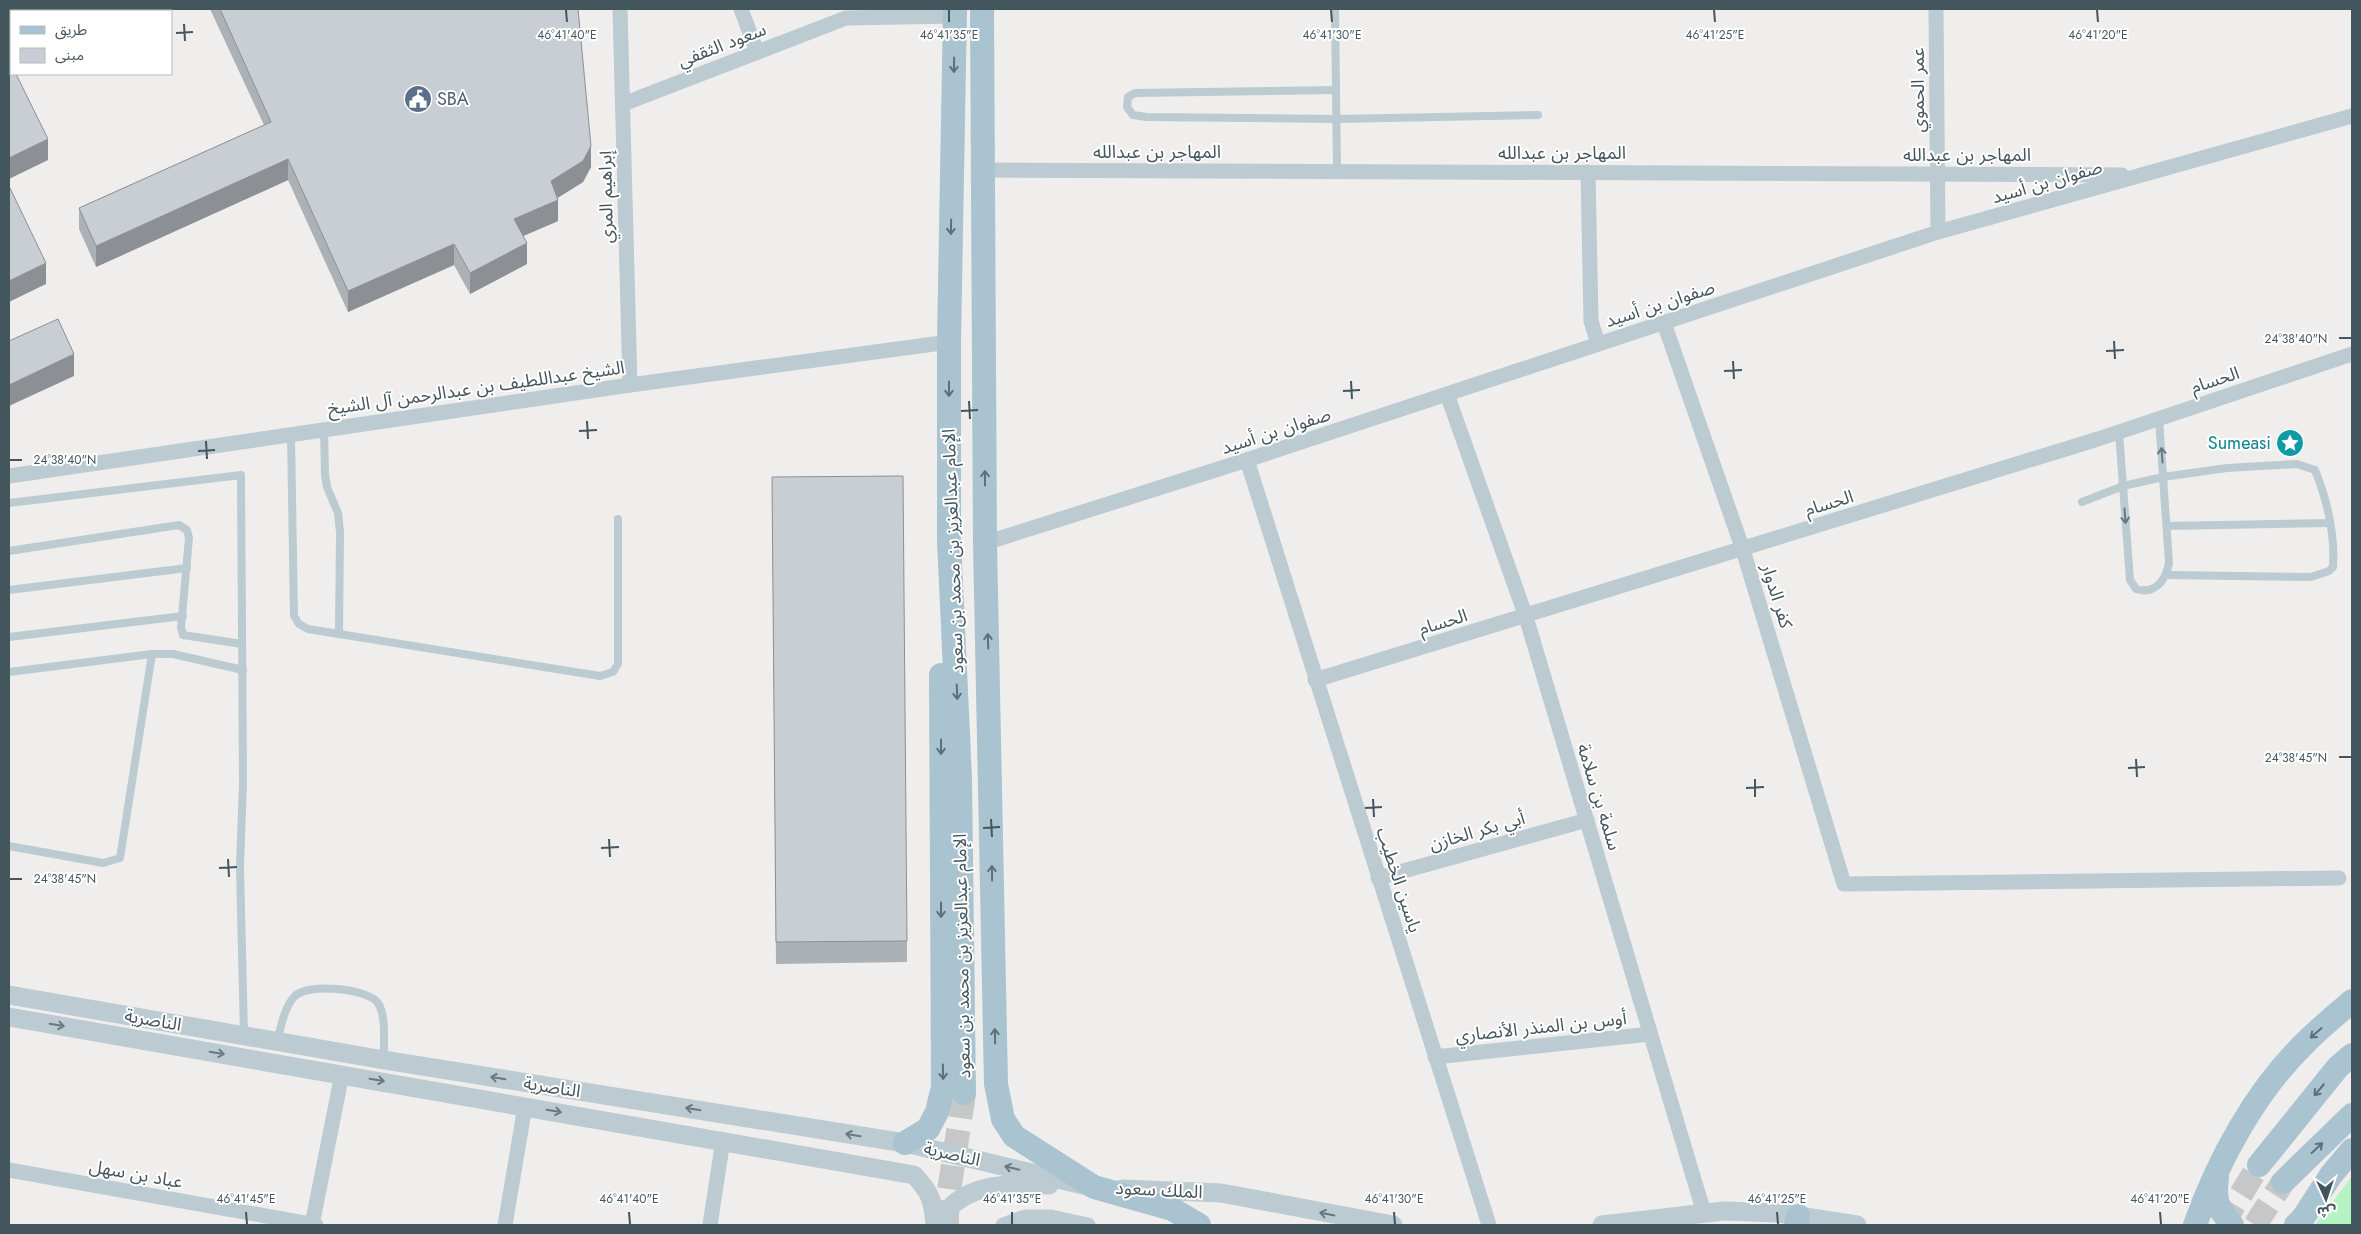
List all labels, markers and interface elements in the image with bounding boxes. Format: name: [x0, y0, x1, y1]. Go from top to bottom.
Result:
legend: [10, 10, 172, 75]
street label: سعود الثقفي: [674, 16, 770, 74]
text: طريق: [55, 19, 87, 41]
text: 46°41'40"E: [537, 26, 597, 44]
text: 46°41'35"E: [920, 26, 978, 44]
text: 46°41'30"E: [1303, 26, 1362, 44]
text: 46°41'25"E: [1686, 26, 1744, 44]
text: 46°41'20"E: [2068, 26, 2128, 44]
text: مبنى: [55, 44, 84, 66]
street label: عمر الحموي: [1905, 48, 1931, 133]
one-way arrow: [949, 56, 959, 72]
public building icon: SBA: [403, 84, 433, 114]
place label: SBA: [437, 86, 469, 112]
street label: المهاجر بن عبدالله: [1093, 139, 1221, 165]
street label: المهاجر بن عبدالله: [1498, 140, 1626, 166]
street label: المهاجر بن عبدالله: [1903, 142, 2031, 168]
street label: إبراهيم المري: [592, 150, 620, 244]
street label: صفوان بن أسيد: [1989, 154, 2105, 210]
one-way arrow: [946, 218, 956, 235]
street label: صفوان بن أسيد: [1602, 274, 1718, 334]
text: 24°38'40"N: [2265, 330, 2327, 348]
street label: الشيخ عبداللطيف بن عبدالرحمن آل الشيخ: [326, 354, 626, 422]
street label: الحسام: [2187, 360, 2243, 401]
one-way arrow: [944, 381, 954, 397]
street label: صفوان بن أسيد: [1218, 401, 1334, 461]
street label: الإمام عبدالعزيز بن محمد بن سعود: [936, 428, 971, 674]
place icon: Sumeasi: [2275, 428, 2305, 458]
place label: Sumeasi: [2208, 430, 2271, 456]
one-way arrow: [2157, 448, 2166, 464]
text: 24°38'40"N: [34, 451, 96, 469]
one-way arrow: [980, 470, 990, 486]
street label: الحسام: [1801, 483, 1857, 524]
one-way arrow: [2121, 508, 2130, 524]
street label: كفر الدوار: [1755, 560, 1799, 632]
street label: الحسام: [1415, 602, 1471, 643]
one-way arrow: [983, 633, 993, 649]
one-way arrow: [953, 683, 962, 699]
one-way arrow: [936, 739, 946, 755]
street label: سلمة بن سلامة: [1570, 740, 1628, 854]
text: 24°38'45"N: [2265, 749, 2327, 767]
street label: أبي بكر الخازن: [1426, 805, 1528, 857]
street label: ياسين الخطيب: [1370, 824, 1428, 936]
street label: الإمام عبدالعزيز بن محمد بن سعود: [947, 833, 978, 1079]
one-way arrow: [988, 865, 997, 881]
text: 24°38'45"N: [34, 870, 96, 888]
one-way arrow: [936, 902, 946, 918]
street label: الناصرية: [122, 1002, 184, 1038]
street label: أوس بن المنذر الأنصاري: [1454, 1005, 1628, 1049]
one-way arrow: [48, 1021, 64, 1031]
one-way arrow: [2309, 1027, 2322, 1039]
one-way arrow: [990, 1028, 1000, 1044]
one-way arrow: [209, 1048, 225, 1058]
one-way arrow: [938, 1064, 948, 1080]
street label: الناصرية: [522, 1070, 582, 1104]
one-way arrow: [490, 1073, 506, 1083]
one-way arrow: [369, 1076, 385, 1086]
one-way arrow: [2314, 1084, 2325, 1097]
one-way arrow: [685, 1104, 701, 1114]
one-way arrow: [546, 1107, 562, 1117]
one-way arrow: [846, 1130, 862, 1140]
street label: الناصرية: [921, 1135, 983, 1173]
one-way arrow: [2311, 1142, 2324, 1154]
street label: عباد بن سهل: [87, 1153, 185, 1195]
one-way arrow: [1005, 1163, 1021, 1172]
north arrow: [2301, 1174, 2351, 1224]
street label: الملك سعود: [1115, 1175, 1203, 1205]
text: 46°41'45"E: [216, 1190, 276, 1208]
text: 46°41'40"E: [599, 1190, 659, 1208]
text: 46°41'35"E: [983, 1190, 1041, 1208]
text: 46°41'30"E: [1365, 1190, 1424, 1208]
text: 46°41'25"E: [1748, 1190, 1806, 1208]
text: 46°41'20"E: [2130, 1190, 2190, 1208]
text: ش: [2317, 1201, 2337, 1222]
one-way arrow: [1320, 1208, 1336, 1218]

